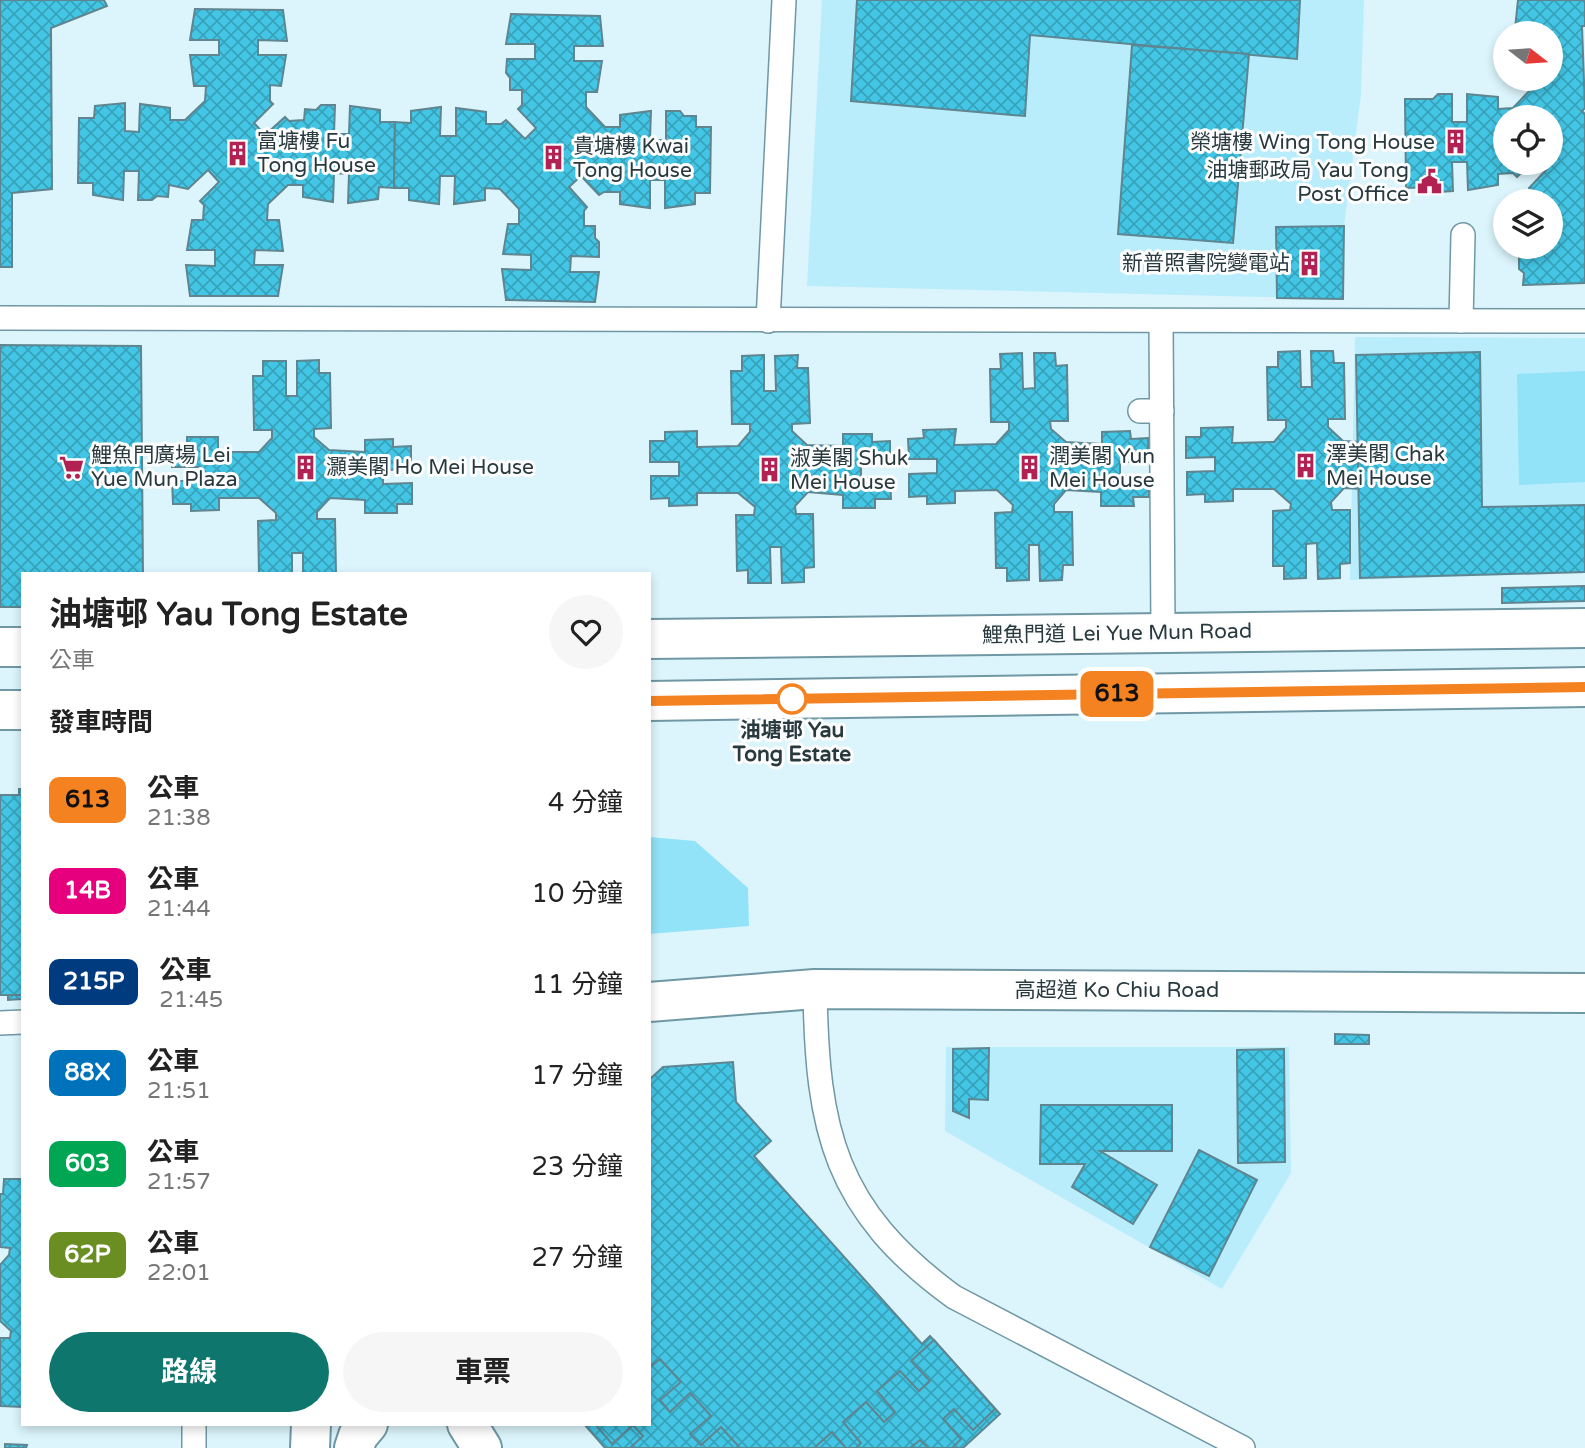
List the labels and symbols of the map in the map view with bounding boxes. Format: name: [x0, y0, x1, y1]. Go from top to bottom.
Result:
north arrow: [1493, 21, 1563, 91]
building icon: 榮塘樓 Wing Tong House: [1441, 128, 1469, 156]
place label: 富塘樓 Fu Tong House: [257, 129, 376, 178]
place label: 榮塘樓 Wing Tong House: [1190, 130, 1435, 155]
place label: 貴塘樓 Kwai Tong House: [573, 134, 692, 183]
building icon: 富塘樓 Fu Tong House: [223, 139, 251, 167]
building icon: 貴塘樓 Kwai Tong House: [539, 144, 567, 172]
place label: 油塘郵政局 Yau Tong Post Office: [1207, 158, 1409, 207]
public building icon: 油塘郵政局 Yau Tong Post Office: [1415, 168, 1443, 196]
building icon: 新普照書院變電站: [1296, 249, 1324, 277]
place label: 新普照書院變電站: [1122, 251, 1290, 276]
place label: 澤美閣 Chak Mei House: [1326, 442, 1445, 491]
place label: 鯉魚門廣場 Lei Yue Mun Plaza: [91, 443, 237, 492]
place label: 潤美閣 Yun Mei House: [1049, 444, 1155, 493]
place label: 淑美閣 Shuk Mei House: [790, 446, 908, 495]
building icon: 澤美閣 Chak Mei House: [1292, 452, 1320, 480]
supermarket icon: 鯉魚門廣場 Lei Yue Mun Plaza: [57, 453, 85, 481]
building icon: 灝美閣 Ho Mei House: [292, 453, 320, 481]
building icon: 潤美閣 Yun Mei House: [1015, 454, 1043, 482]
place label: 灝美閣 Ho Mei House: [326, 455, 534, 480]
building icon: 淑美閣 Shuk Mei House: [756, 456, 784, 484]
street label: 鯉魚門道 Lei Yue Mun Road: [982, 619, 1252, 648]
line badge: 613: [1077, 671, 1157, 717]
marker: 油塘邨 Yau Tong Estate: [777, 684, 807, 714]
place label: 油塘邨 Yau Tong Estate: [732, 718, 851, 767]
street label: 高超道 Ko Chiu Road: [1015, 978, 1219, 1003]

